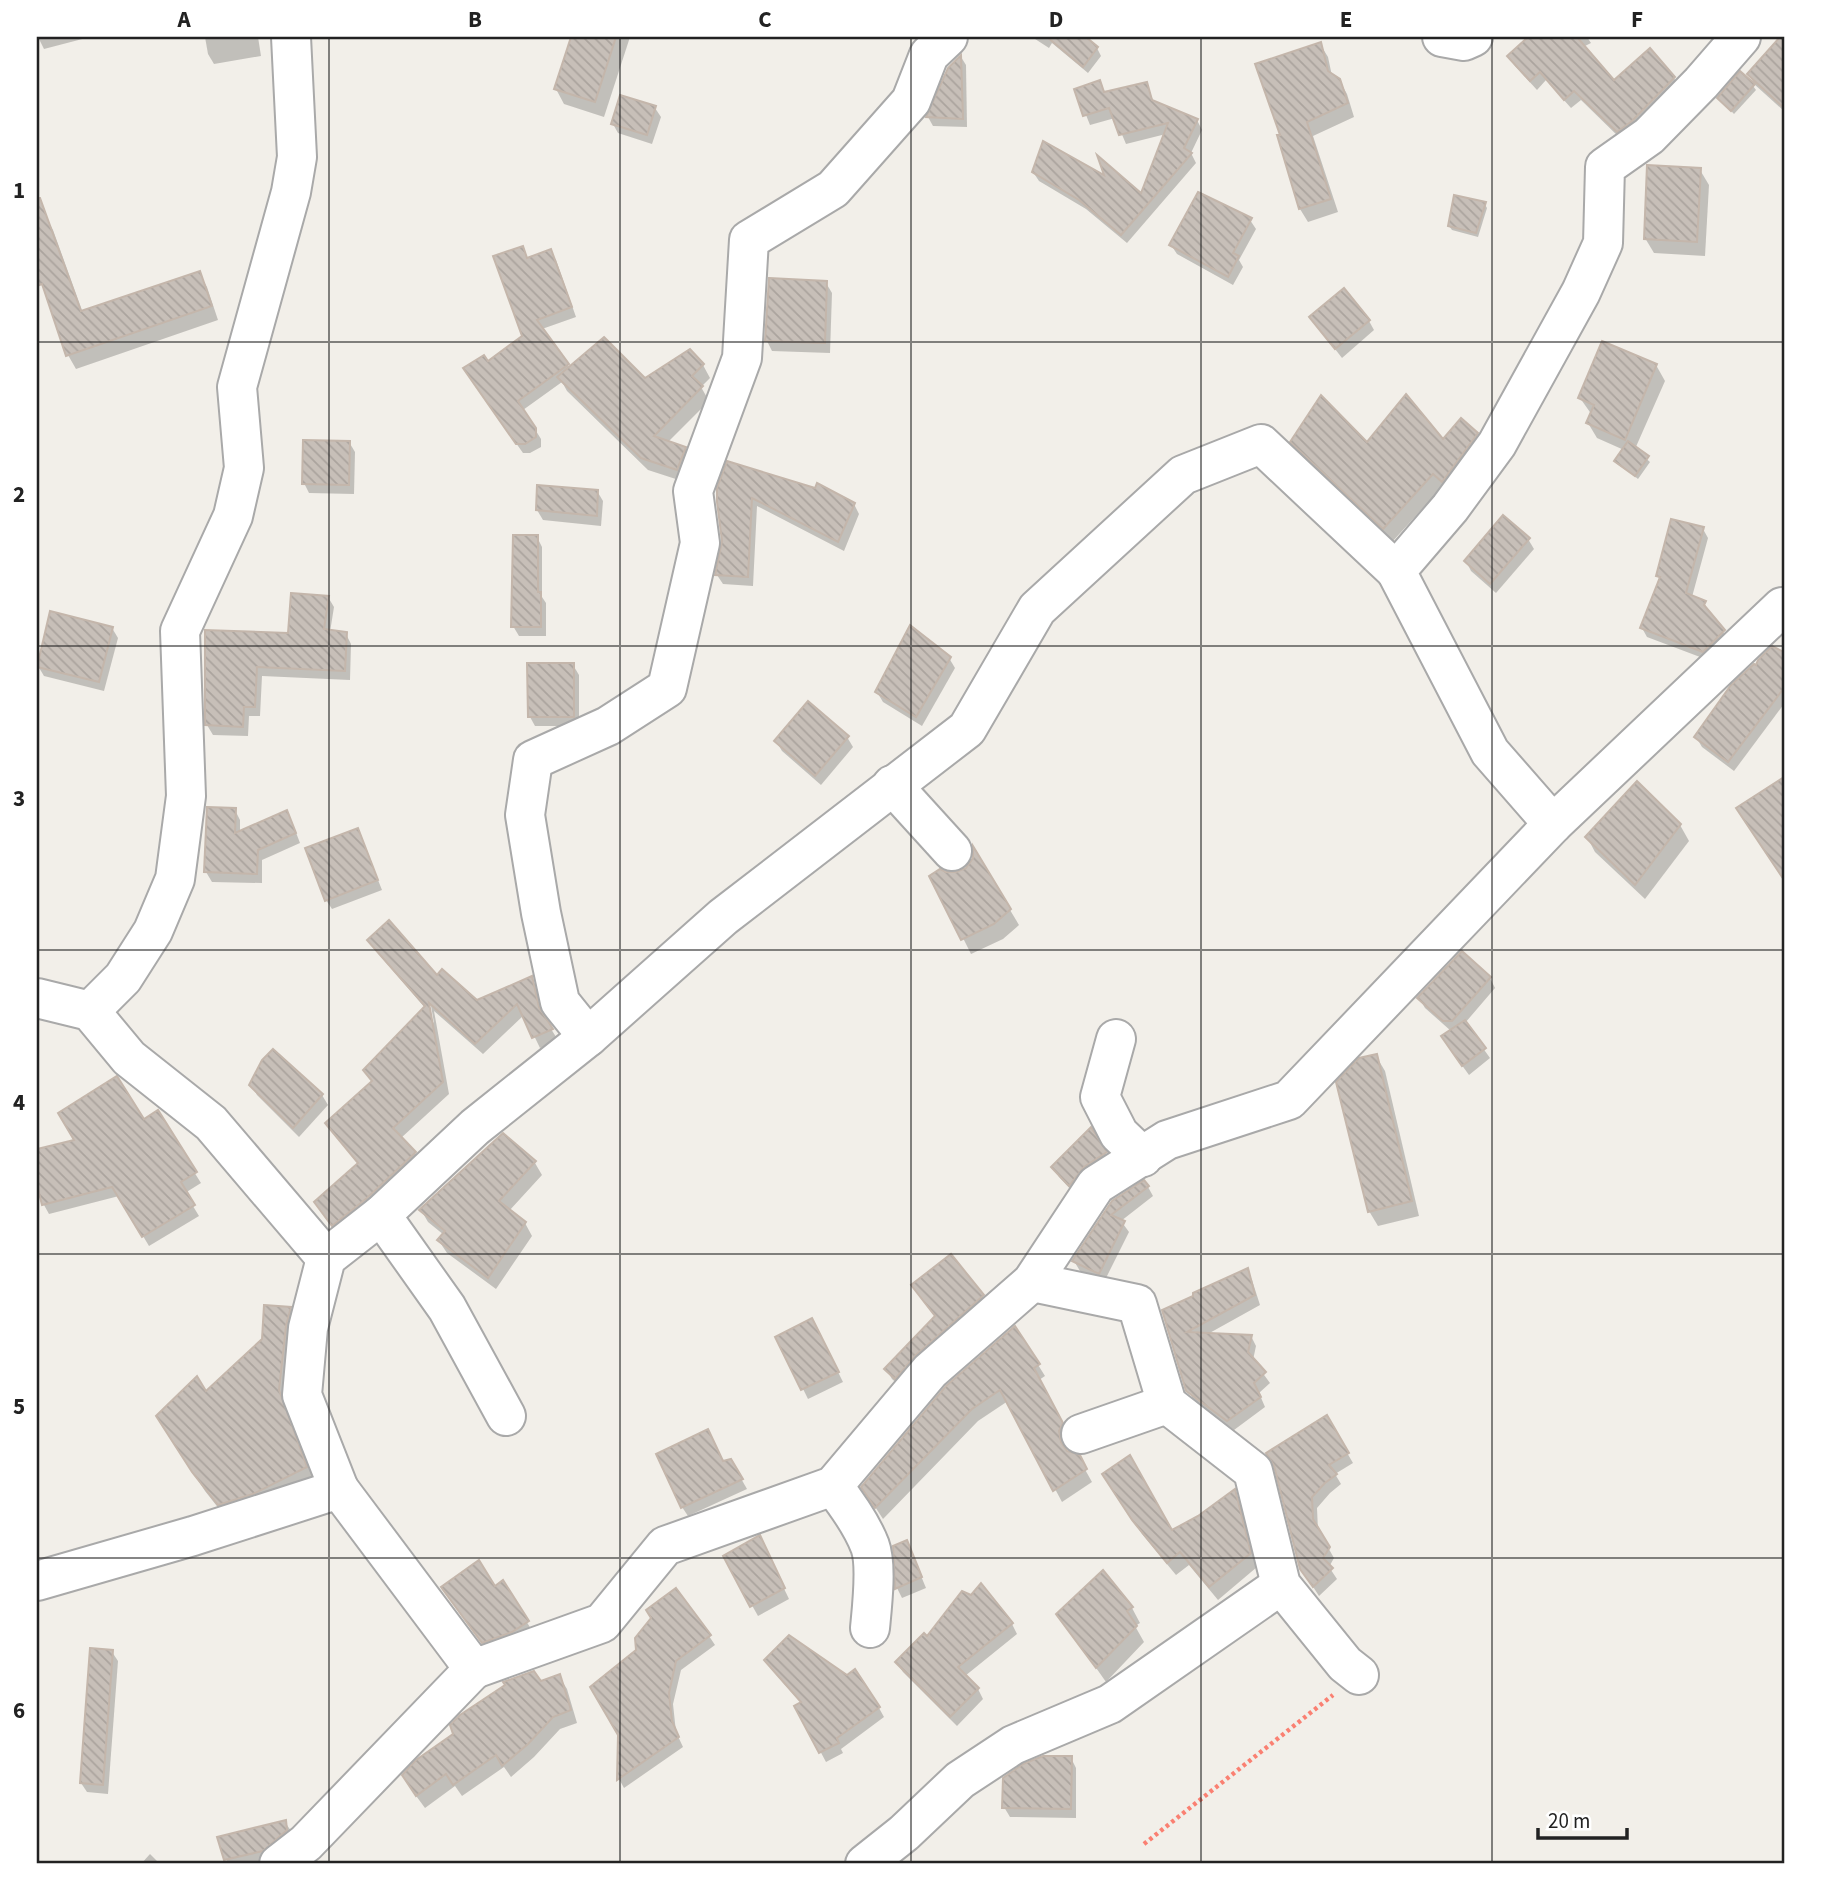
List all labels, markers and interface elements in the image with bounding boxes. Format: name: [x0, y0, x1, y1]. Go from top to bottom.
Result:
text: A: [176, 3, 191, 36]
text: B: [468, 3, 482, 36]
text: C: [758, 3, 772, 36]
text: D: [1049, 3, 1063, 36]
text: E: [1340, 3, 1352, 36]
text: F: [1631, 3, 1643, 36]
text: 1: [13, 174, 25, 207]
text: 2: [13, 478, 25, 511]
text: 3: [13, 782, 25, 815]
text: 4: [13, 1086, 25, 1119]
text: 5: [13, 1390, 25, 1423]
text: 6: [13, 1694, 25, 1727]
scale bar: [1538, 1796, 1627, 1840]
text: 20 m: [1548, 1806, 1590, 1836]

